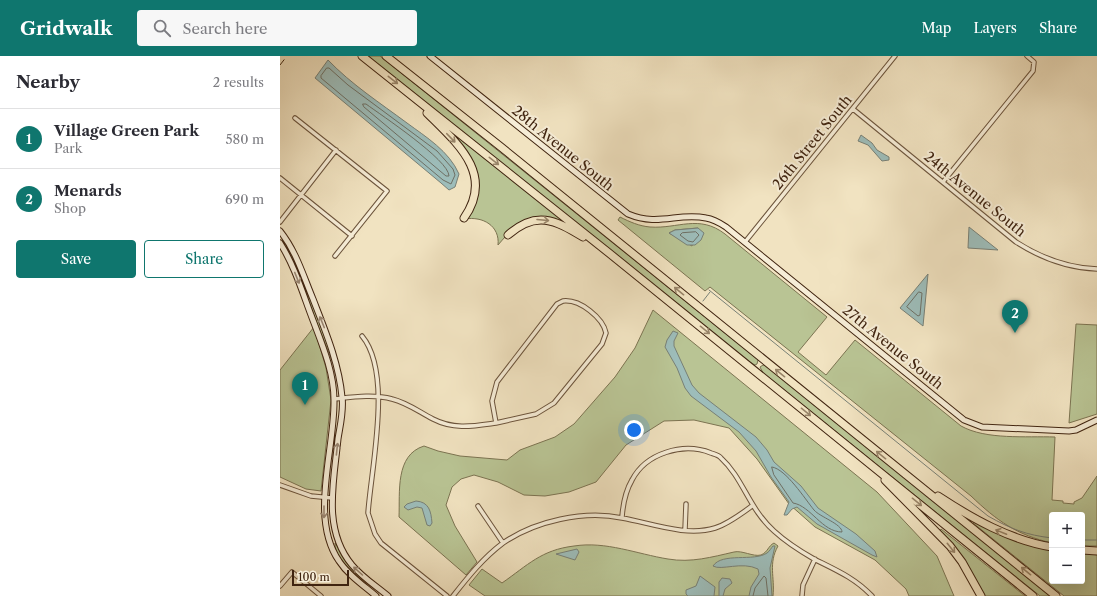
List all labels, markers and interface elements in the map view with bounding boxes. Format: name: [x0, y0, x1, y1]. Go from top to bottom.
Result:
search box: [137, 10, 417, 46]
text: Gridwalk: [20, 17, 113, 40]
icon: search: [151, 17, 173, 39]
text: Search here: [183, 19, 268, 38]
text: Map: [921, 19, 951, 37]
text: Layers: [973, 19, 1017, 37]
text: Share: [1039, 19, 1077, 37]
text: Nearby: [16, 72, 80, 92]
text: 2 results: [213, 74, 264, 90]
one-way arrow: [387, 76, 398, 84]
street label: 26th Street South: [768, 91, 856, 193]
street label: 28th Avenue South: [508, 101, 618, 195]
text: Village Green Park: [54, 121, 199, 140]
text: 1: [26, 131, 32, 147]
text: 580 m: [225, 131, 264, 147]
one-way arrow: [446, 133, 456, 143]
text: Park: [54, 140, 82, 156]
street label: 24th Avenue South: [920, 147, 1030, 241]
one-way arrow: [488, 157, 499, 166]
text: Menards: [54, 181, 122, 200]
text: 2: [25, 191, 33, 207]
text: 690 m: [225, 191, 264, 207]
text: Shop: [54, 200, 86, 216]
one-way arrow: [536, 217, 549, 224]
button: Save: [16, 240, 136, 278]
button: Share: [144, 240, 264, 278]
one-way arrow: [293, 272, 301, 284]
one-way arrow: [673, 287, 684, 296]
pin: 2: [1002, 300, 1028, 333]
street label: 27th Avenue South: [839, 301, 947, 393]
one-way arrow: [318, 317, 326, 329]
one-way arrow: [699, 326, 710, 335]
one-way arrow: [774, 369, 785, 377]
pin: 1: [292, 372, 318, 405]
one-way arrow: [800, 408, 811, 417]
your location: [624, 420, 644, 440]
one-way arrow: [333, 443, 341, 456]
one-way arrow: [875, 450, 886, 459]
one-way arrow: [912, 498, 923, 506]
one-way arrow: [320, 505, 328, 518]
map controls: [1049, 512, 1085, 584]
button: +: [1049, 512, 1085, 548]
one-way arrow: [996, 527, 1008, 535]
one-way arrow: [946, 542, 955, 553]
button: −: [1049, 548, 1085, 584]
one-way arrow: [354, 567, 364, 576]
one-way arrow: [1020, 567, 1031, 576]
scale bar: [292, 568, 349, 587]
text: 100 m: [298, 570, 330, 584]

